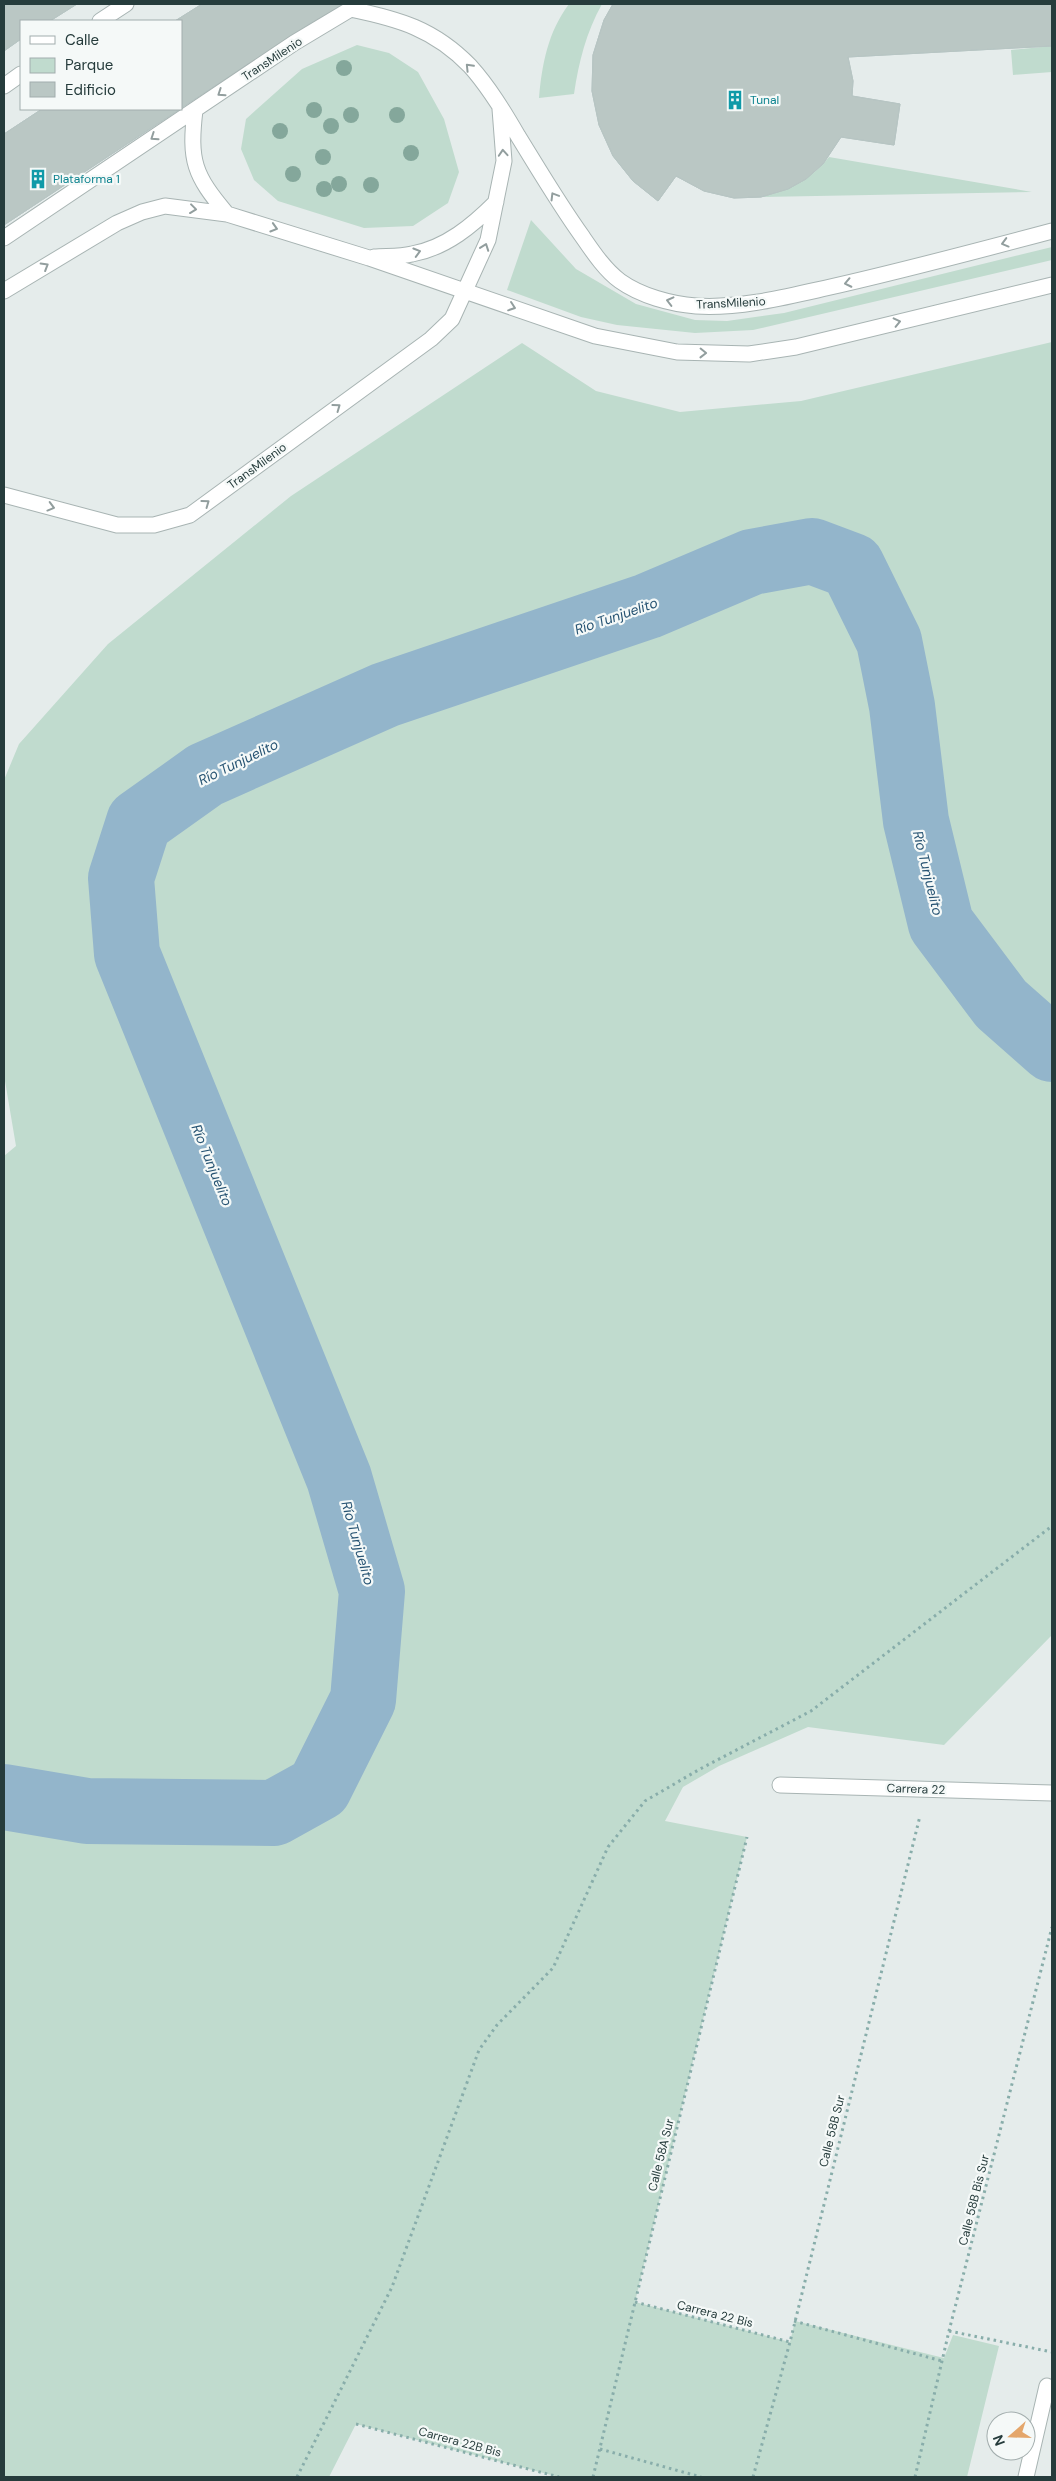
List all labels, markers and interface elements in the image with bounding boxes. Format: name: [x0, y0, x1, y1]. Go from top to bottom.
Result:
legend: [20, 20, 182, 110]
text: Calle: [65, 30, 99, 50]
street label: TransMilenio: [239, 33, 305, 85]
text: Parque: [65, 55, 113, 75]
one-way arrow: [466, 64, 475, 73]
text: Edificio: [65, 80, 116, 100]
one-way arrow: [217, 86, 226, 96]
building icon: Tunal: [724, 89, 746, 111]
place label: Tunal: [750, 92, 779, 108]
one-way arrow: [150, 131, 160, 140]
one-way arrow: [498, 149, 509, 157]
building icon: Plataforma 1: [27, 168, 49, 190]
place label: Plataforma 1: [53, 171, 120, 187]
one-way arrow: [551, 192, 561, 201]
one-way arrow: [188, 204, 197, 214]
one-way arrow: [269, 223, 277, 233]
one-way arrow: [1002, 238, 1010, 248]
one-way arrow: [479, 243, 489, 252]
one-way arrow: [412, 247, 421, 258]
one-way arrow: [40, 262, 49, 272]
one-way arrow: [843, 278, 852, 288]
street label: TransMilenio: [696, 293, 766, 313]
one-way arrow: [666, 296, 675, 307]
one-way arrow: [507, 301, 516, 311]
one-way arrow: [893, 317, 902, 328]
one-way arrow: [700, 348, 707, 358]
one-way arrow: [331, 404, 341, 413]
street label: TransMilenio: [224, 439, 290, 493]
one-way arrow: [200, 501, 209, 509]
one-way arrow: [46, 502, 54, 512]
water label: Río Tunjuelito: [572, 593, 660, 639]
water label: Río Tunjuelito: [195, 735, 281, 789]
water label: Río Tunjuelito: [909, 829, 947, 917]
water label: Río Tunjuelito: [187, 1121, 237, 1209]
water label: Río Tunjuelito: [337, 1499, 379, 1587]
street label: Carrera 22: [886, 1780, 946, 1798]
street label: Calle 58B Sur: [815, 2093, 849, 2169]
street label: Calle 58A Sur: [644, 2117, 678, 2193]
street label: Calle 58B Bis Sur: [955, 2152, 993, 2247]
street label: Carrera 22 Bis: [675, 2297, 755, 2331]
north arrow: [986, 2411, 1036, 2461]
street label: Carrera 22B Bis: [417, 2423, 503, 2461]
text: N: [989, 2433, 1009, 2448]

